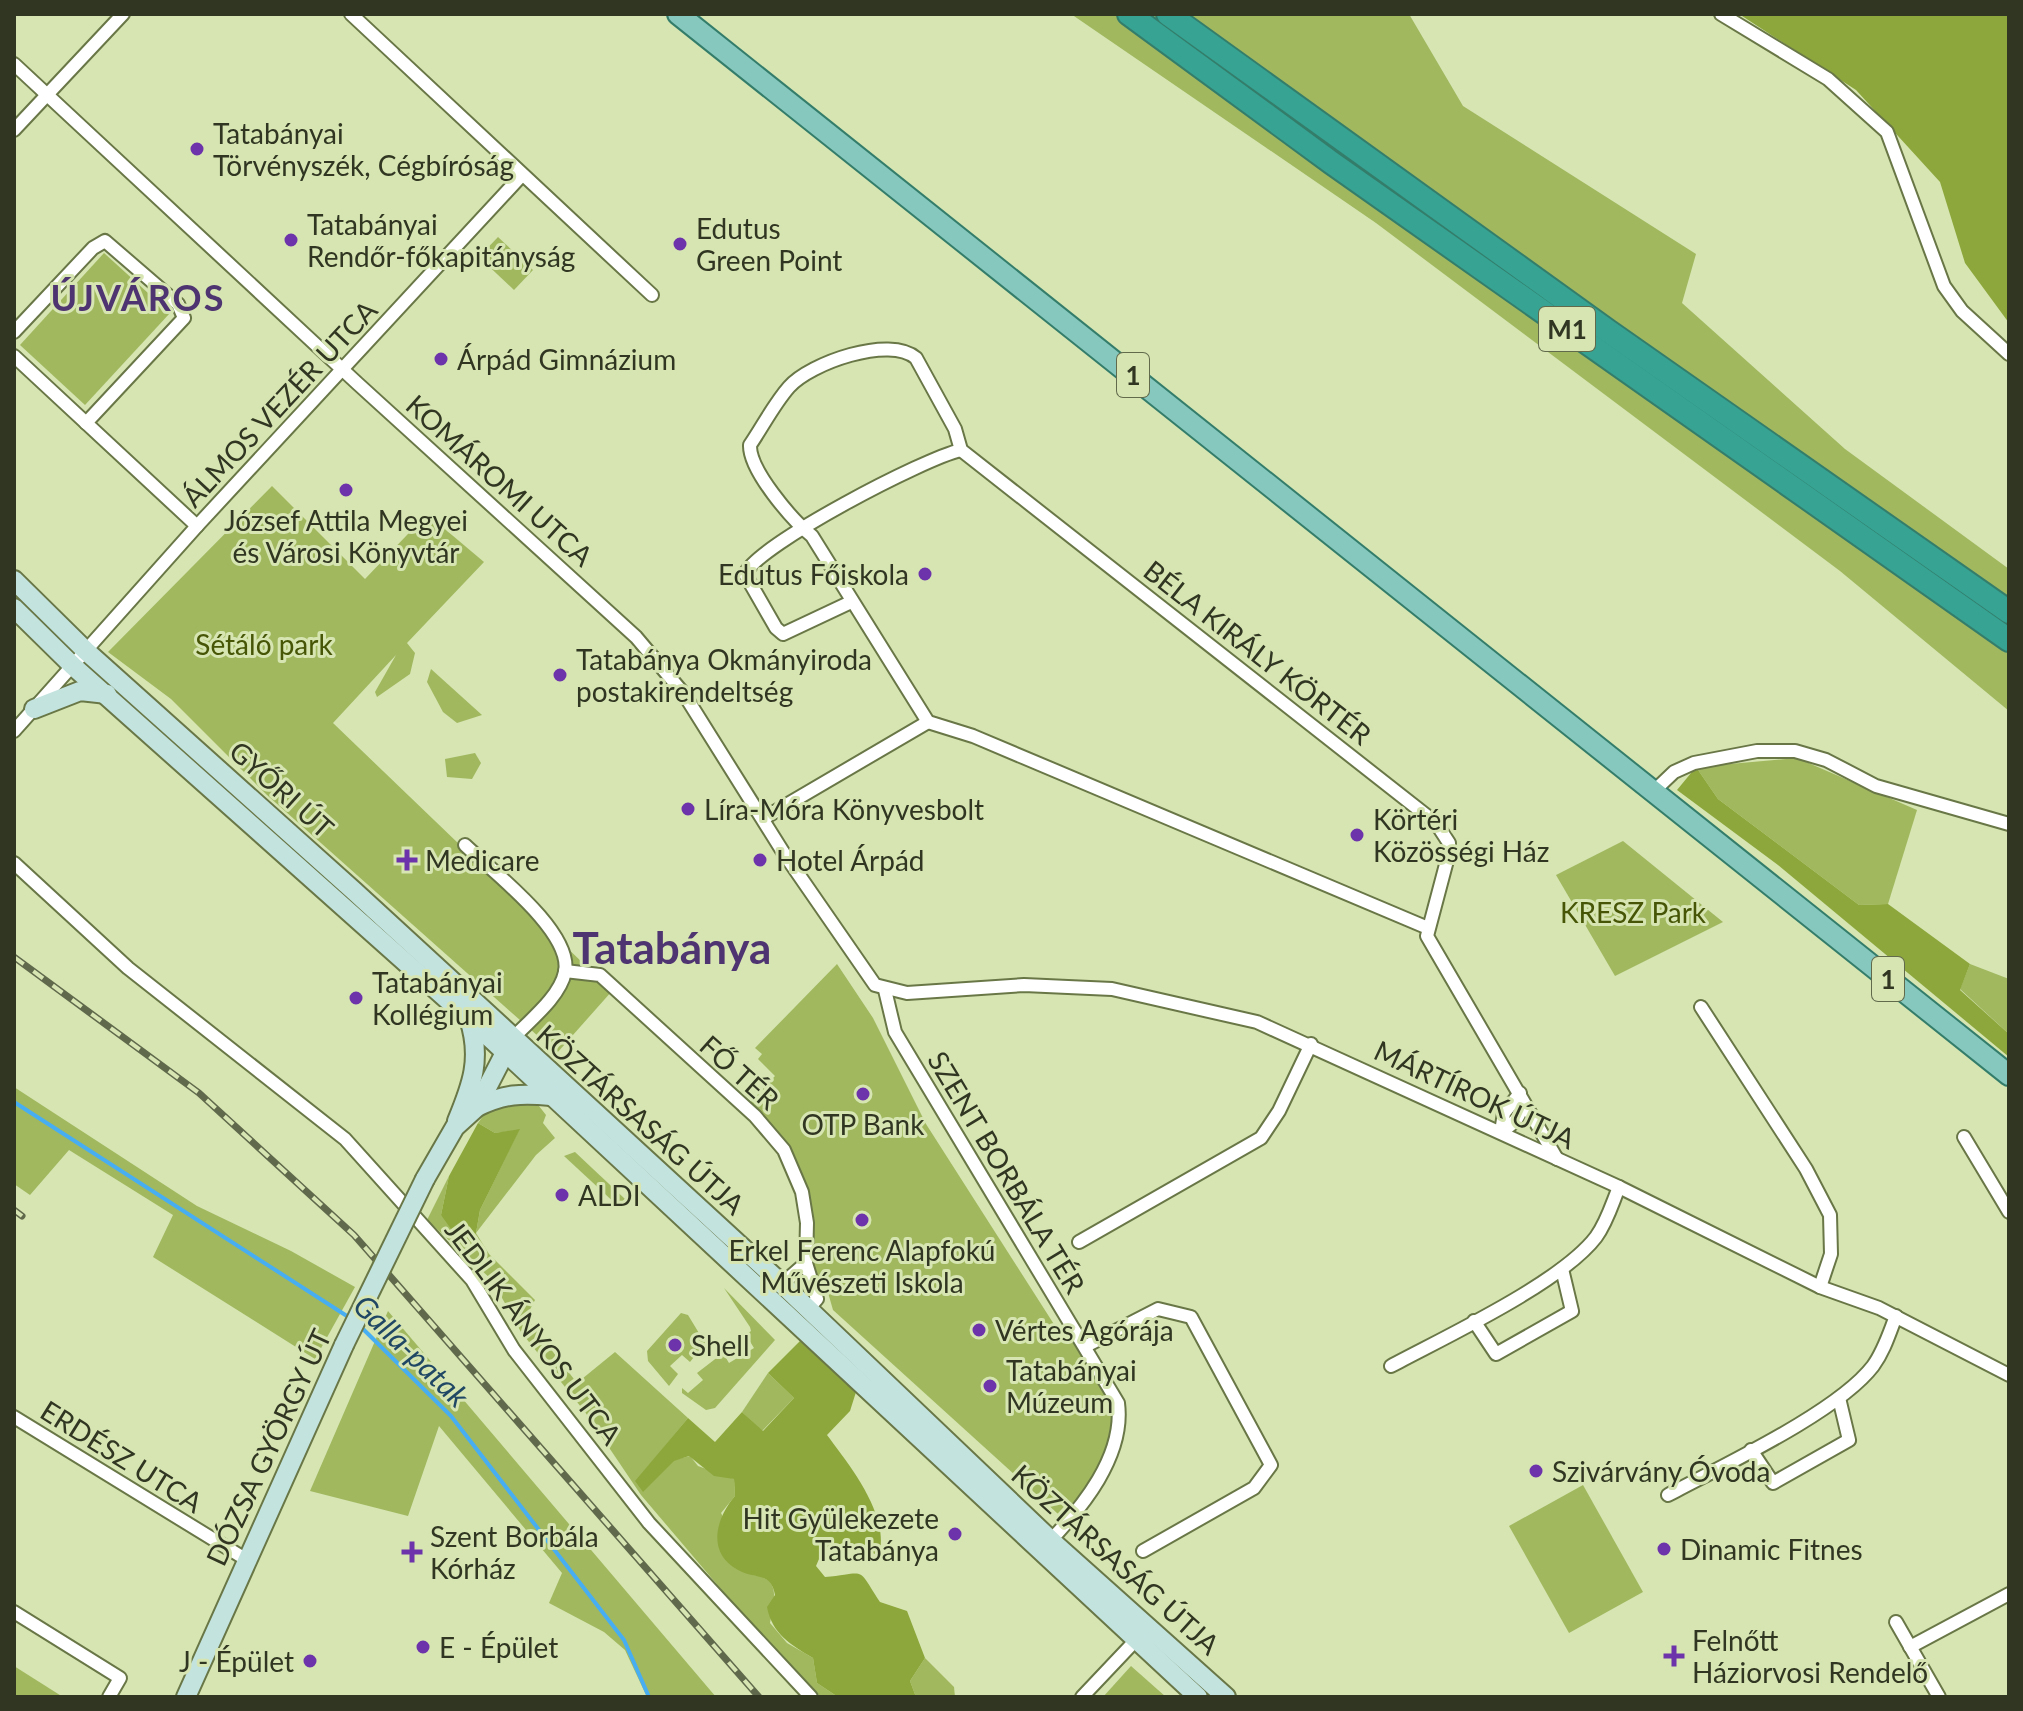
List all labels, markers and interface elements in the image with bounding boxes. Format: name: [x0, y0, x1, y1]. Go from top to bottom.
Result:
place label: Tatabányai Törvényszék, Cégbíróság: [213, 116, 514, 182]
marker: Tatabányai Törvényszék, Cégbíróság: [188, 140, 206, 158]
place label: Tatabányai Rendőr-főkapitányság: [307, 207, 575, 273]
place label: Edutus Green Point: [696, 211, 842, 277]
marker: Tatabányai Rendőr-főkapitányság: [282, 231, 300, 249]
marker: Edutus Green Point: [671, 235, 689, 253]
district label: ÚJVÁROS: [51, 275, 225, 319]
street label: ÁLMOS VEZÉR UTCA: [175, 293, 383, 513]
road number: M1: [1539, 307, 1595, 351]
place label: Árpád Gimnázium: [457, 342, 676, 376]
marker: Árpád Gimnázium: [432, 350, 450, 368]
road number: 1: [1117, 353, 1149, 397]
street label: KOMÁROMI UTCA: [400, 387, 600, 573]
marker: József Attila Megyei és Városi Könyvtár: [337, 481, 355, 499]
place label: József Attila Megyei és Városi Könyvtár: [224, 503, 468, 569]
street label: BÉLA KIRÁLY KÖRTÉR: [1138, 553, 1379, 752]
place label: Edutus Főiskola: [718, 557, 909, 591]
marker: Edutus Főiskola: [916, 565, 934, 583]
park label: Sétáló park: [195, 627, 333, 661]
place label: Tatabánya Okmányiroda postakirendeltség: [576, 642, 872, 708]
marker: Tatabánya Okmányiroda postakirendeltség: [551, 666, 569, 684]
street label: GYŐRI ÚT: [223, 733, 341, 845]
place label: Líra-Móra Könyvesbolt: [704, 792, 984, 826]
marker: Líra-Móra Könyvesbolt: [679, 800, 697, 818]
place label: Körtéri Közösségi Ház: [1373, 802, 1549, 868]
marker: Körtéri Közösségi Ház: [1348, 826, 1366, 844]
place label: Medicare: [425, 843, 539, 877]
place label: Hotel Árpád: [776, 843, 925, 877]
marker: Medicare: [396, 849, 418, 871]
marker: Hotel Árpád: [751, 851, 769, 869]
park label: KRESZ Park: [1560, 895, 1707, 929]
district label: Tatabánya: [573, 921, 771, 973]
road number: 1: [1872, 957, 1904, 1001]
place label: Tatabányai Kollégium: [372, 965, 503, 1031]
marker: Tatabányai Kollégium: [347, 989, 365, 1007]
street label: KÖZTÁRSASÁG ÚTJA: [530, 1017, 752, 1221]
street label: FŐ TÉR: [693, 1028, 787, 1117]
street label: MÁRTÍROK ÚTJA: [1369, 1033, 1581, 1155]
street label: SZENT BORBÁLA TÉR: [921, 1045, 1093, 1300]
marker: OTP Bank: [854, 1085, 872, 1103]
place label: OTP Bank: [802, 1107, 925, 1141]
place label: ALDI: [578, 1178, 640, 1212]
marker: ALDI: [553, 1186, 571, 1204]
marker: Erkel Ferenc Alapfokú Művészeti Iskola: [853, 1211, 871, 1229]
street label: JEDLIK ÁNYOS UTCA: [439, 1213, 629, 1451]
place label: Erkel Ferenc Alapfokú Művészeti Iskola: [729, 1233, 995, 1299]
water label: Galla-patak: [347, 1286, 478, 1414]
place label: Vértes Agórája: [995, 1313, 1174, 1347]
marker: Vértes Agórája: [970, 1321, 988, 1339]
street label: DÓZSA GYÖRGY ÚT: [198, 1323, 338, 1571]
place label: Shell: [691, 1328, 750, 1362]
marker: Shell: [666, 1336, 684, 1354]
place label: Tatabányai Múzeum: [1006, 1353, 1137, 1419]
marker: Tatabányai Múzeum: [981, 1377, 999, 1395]
street label: ERDÉSZ UTCA: [35, 1393, 209, 1519]
place label: Szivárvány Óvoda: [1552, 1454, 1770, 1488]
street label: KÖZTÁRSASÁG ÚTJA: [1005, 1457, 1227, 1661]
marker: Szivárvány Óvoda: [1527, 1462, 1545, 1480]
place label: Hit Gyülekezete Tatabánya: [743, 1501, 939, 1567]
place label: Szent Borbála Kórház: [430, 1519, 599, 1585]
marker: Hit Gyülekezete Tatabánya: [946, 1525, 964, 1543]
place label: Dinamic Fitnes: [1680, 1532, 1863, 1566]
marker: Dinamic Fitnes: [1655, 1540, 1673, 1558]
marker: Szent Borbála Kórház: [401, 1541, 423, 1563]
place label: Felnőtt Háziorvosi Rendelő: [1692, 1623, 1928, 1689]
place label: E - Épület: [439, 1630, 558, 1664]
marker: E - Épület: [414, 1638, 432, 1656]
place label: J - Épület: [179, 1644, 294, 1678]
marker: Felnőtt Háziorvosi Rendelő: [1663, 1645, 1685, 1667]
marker: J - Épület: [301, 1652, 319, 1670]

